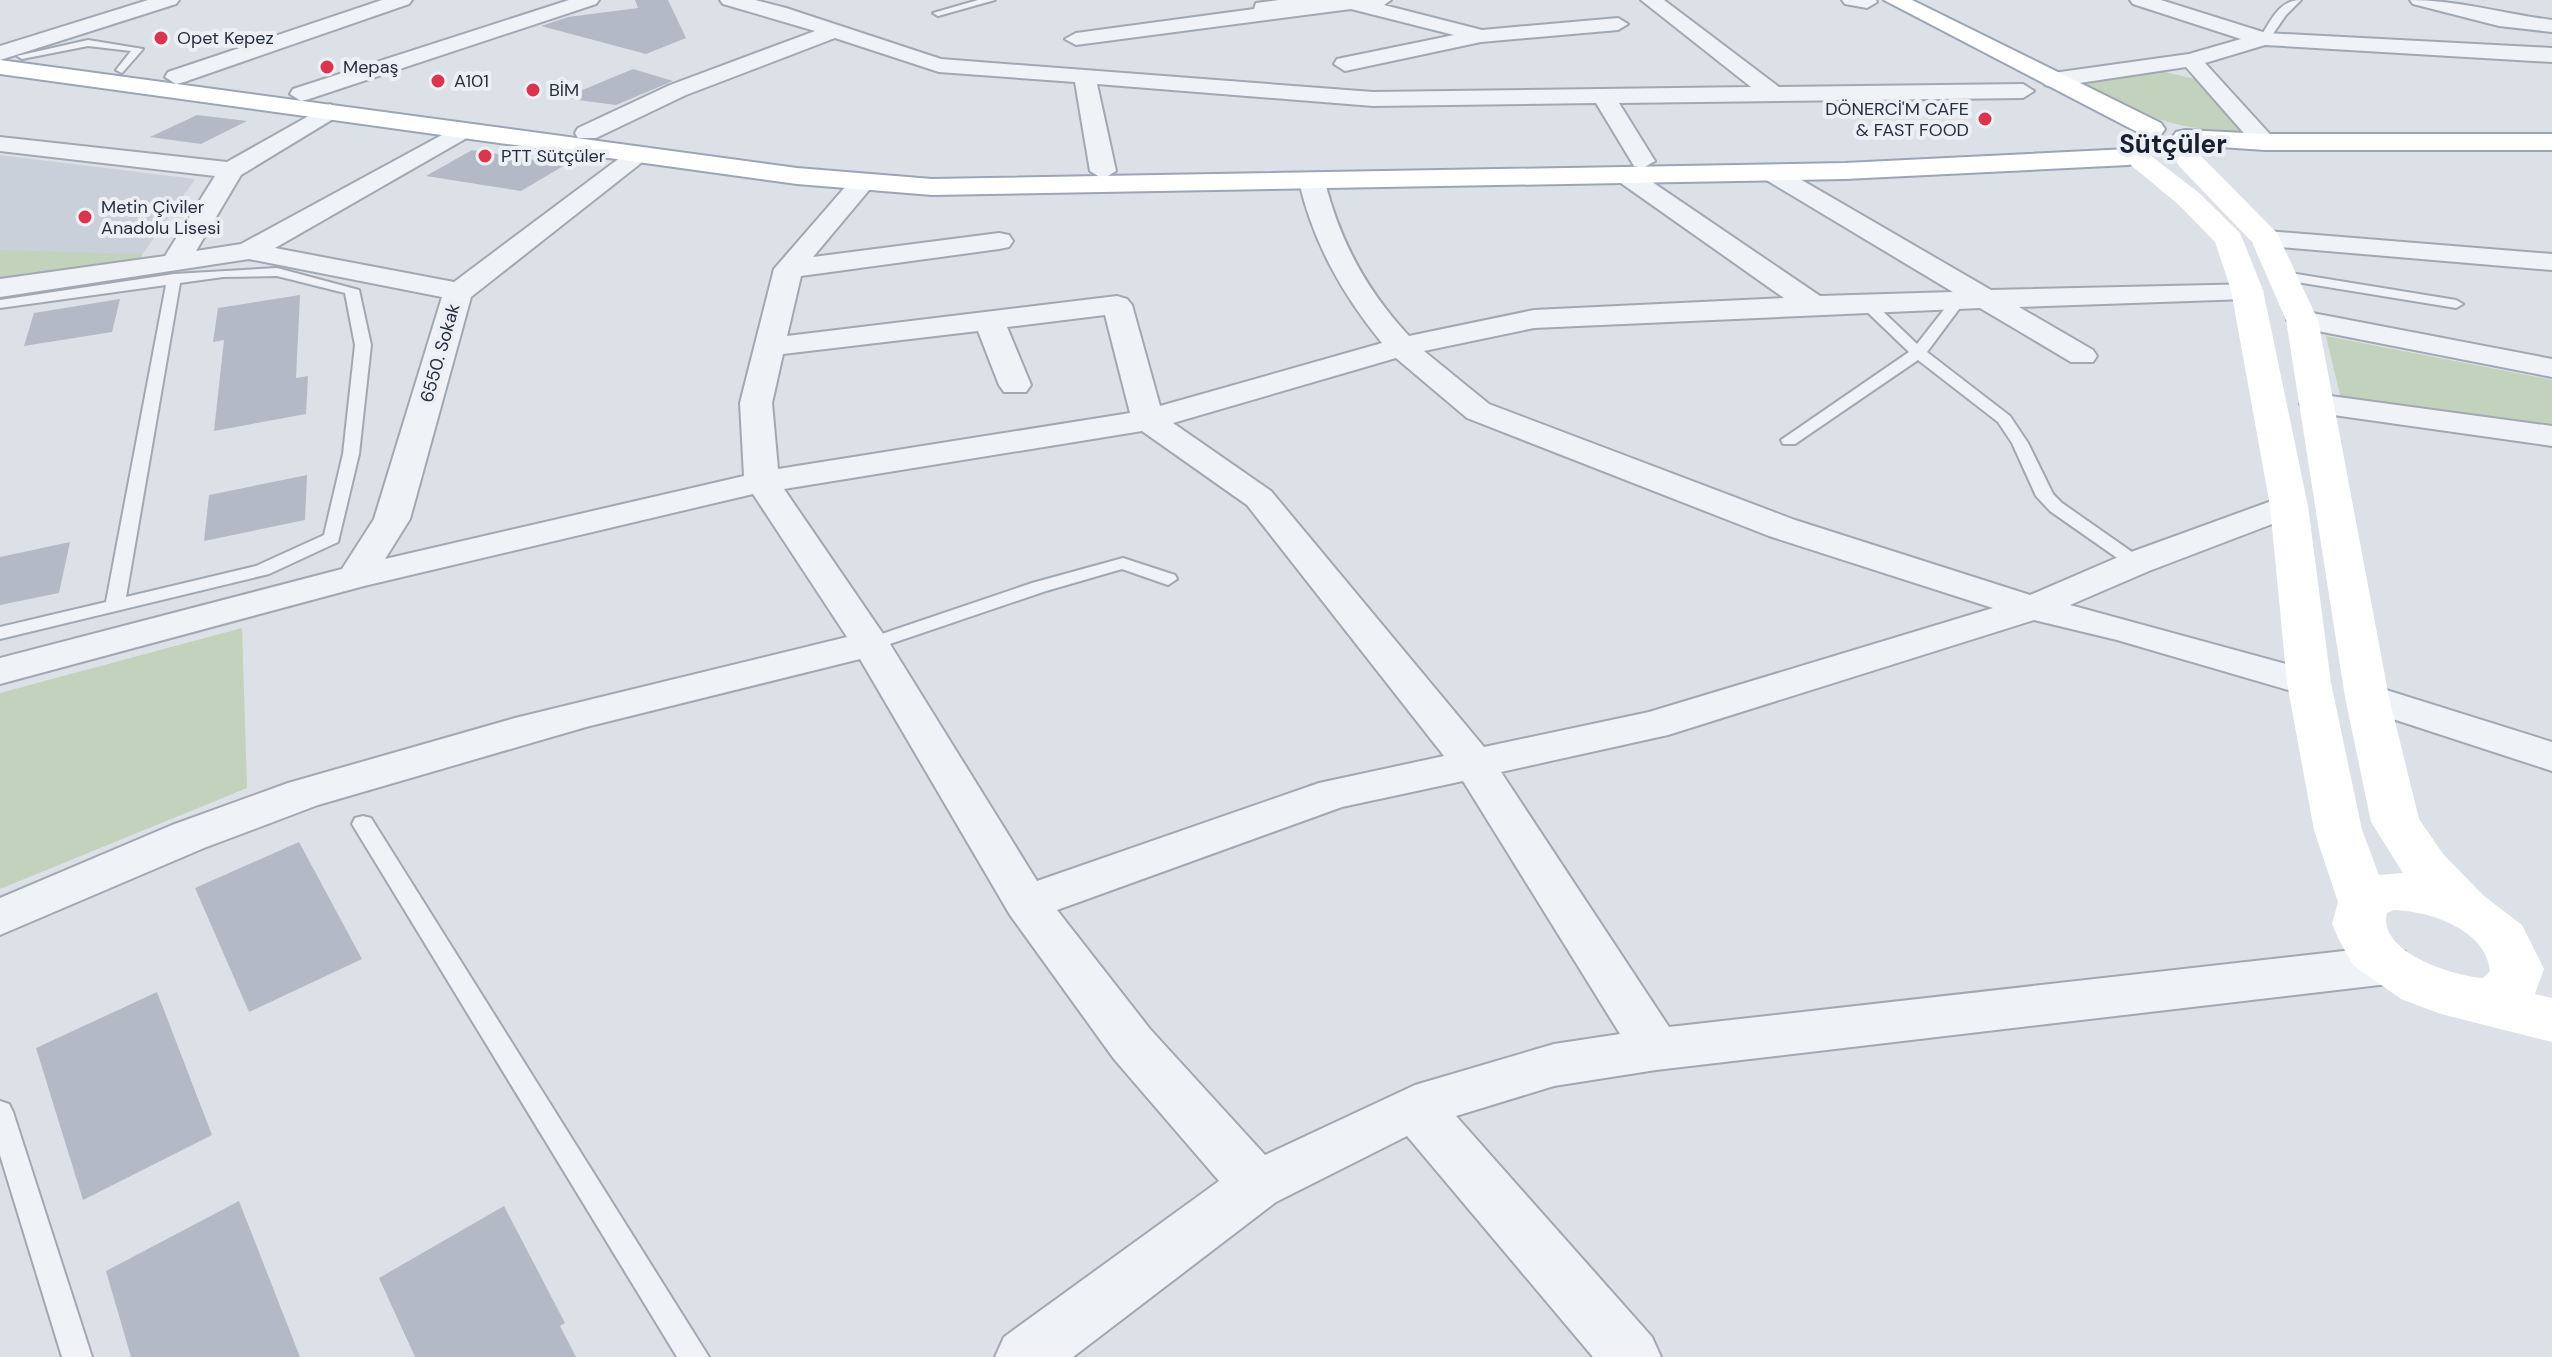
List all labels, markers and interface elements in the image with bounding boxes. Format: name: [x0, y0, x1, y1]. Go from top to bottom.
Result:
place label: Opet Kepez: [177, 26, 274, 50]
marker: Opet Kepez: [152, 29, 170, 47]
place label: Mepaş: [343, 55, 398, 79]
marker: Mepaş: [318, 58, 336, 76]
place label: A101: [454, 69, 489, 93]
marker: A101: [429, 72, 447, 90]
place label: BİM: [549, 78, 579, 102]
marker: BİM: [524, 81, 542, 99]
place label: DÖNERCİ'M CAFE & FAST FOOD: [1825, 97, 1969, 142]
marker: DÖNERCİ'M CAFE & FAST FOOD: [1976, 110, 1994, 128]
district label: Sütçüler: [2119, 127, 2227, 161]
place label: PTT Sütçüler: [501, 144, 606, 168]
marker: PTT Sütçüler: [476, 147, 494, 165]
place label: Metin Çiviler Anadolu Lisesi: [101, 195, 221, 240]
marker: Metin Çiviler Anadolu Lisesi: [76, 208, 94, 226]
street label: 6550. Sokak: [414, 301, 466, 405]

